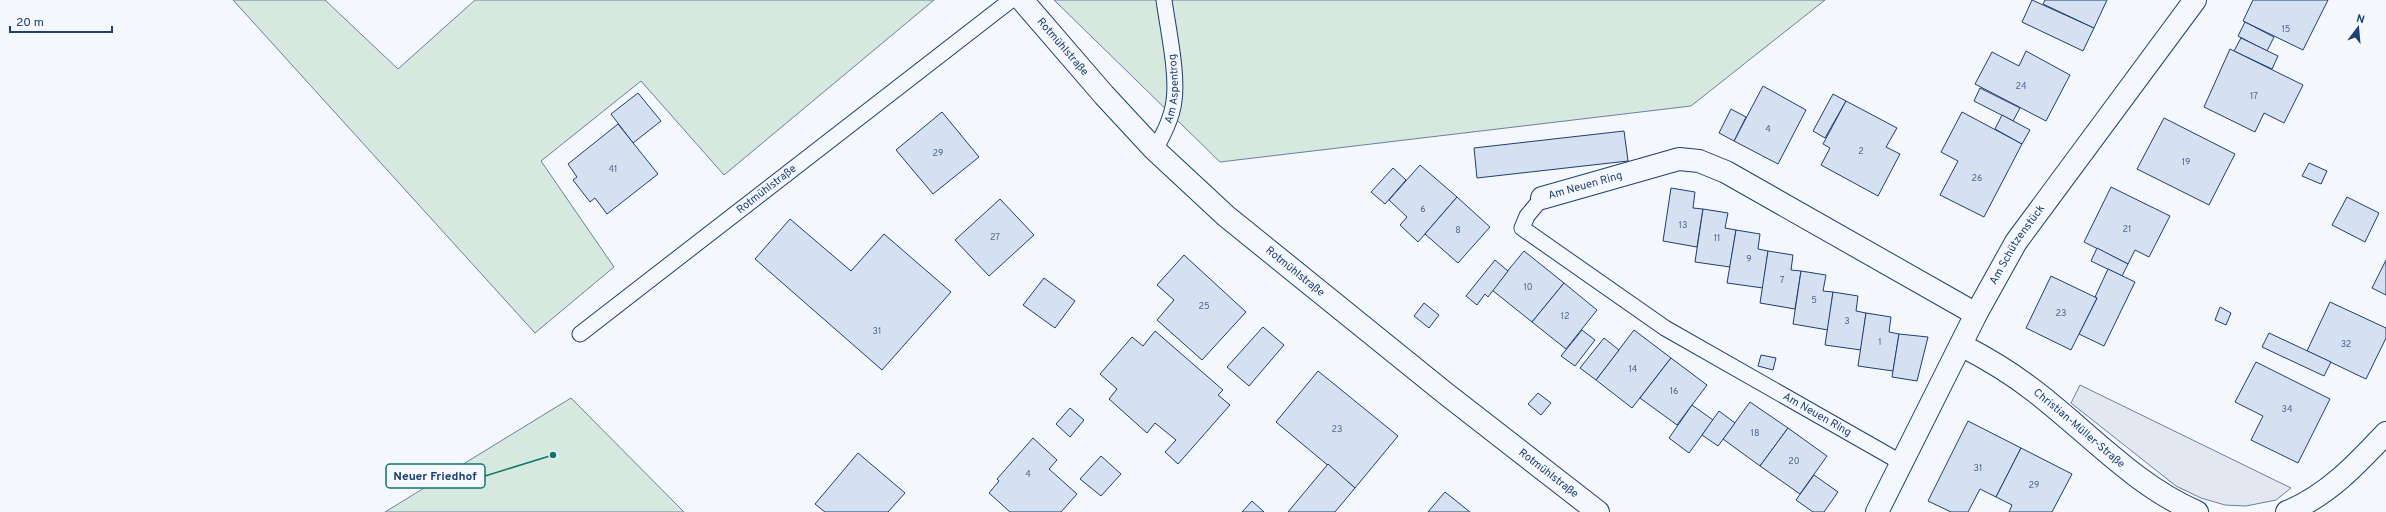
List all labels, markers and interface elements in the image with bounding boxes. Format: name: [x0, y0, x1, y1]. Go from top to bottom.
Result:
scale bar: [10, 8, 112, 34]
north arrow: [2338, 8, 2378, 48]
text: N: [2355, 12, 2366, 27]
text: 20 m: [16, 15, 44, 31]
street label: Rotmühlstraße: [1034, 15, 1091, 79]
house number: 15: [2282, 24, 2290, 35]
street label: Am Aspentrog: [1162, 53, 1182, 126]
house number: 24: [2015, 81, 2027, 92]
house number: 17: [2250, 91, 2258, 102]
house number: 4: [1765, 124, 1771, 135]
house number: 2: [1858, 146, 1864, 157]
house number: 29: [933, 148, 943, 159]
house number: 19: [2182, 157, 2190, 168]
street label: Rotmühlstraße: [734, 162, 799, 217]
house number: 41: [609, 164, 617, 175]
street label: Am Neuen Ring: [1546, 168, 1624, 203]
house number: 26: [1972, 173, 1982, 184]
street label: Am Schützenstück: [1987, 202, 2048, 287]
house number: 6: [1420, 204, 1426, 215]
house number: 13: [1679, 220, 1687, 231]
house number: 21: [2123, 224, 2131, 235]
house number: 8: [1455, 225, 1461, 236]
house number: 27: [990, 232, 1000, 243]
house number: 11: [1714, 233, 1720, 244]
street label: Rotmühlstraße: [1262, 244, 1327, 300]
house number: 9: [1746, 254, 1752, 265]
house number: 7: [1780, 275, 1785, 286]
house number: 10: [1523, 282, 1533, 293]
house number: 5: [1811, 295, 1817, 306]
house number: 25: [1198, 301, 1210, 312]
house number: 23: [2056, 308, 2066, 319]
house number: 12: [1561, 311, 1569, 322]
house number: 3: [1844, 316, 1850, 327]
house number: 31: [873, 326, 881, 337]
house number: 1: [1878, 337, 1882, 348]
house number: 32: [2341, 339, 2351, 350]
house number: 14: [1629, 364, 1638, 375]
house number: 16: [1670, 386, 1678, 397]
street label: Christian-Müller-Straße: [2030, 386, 2128, 471]
street label: Am Neuen Ring: [1780, 390, 1854, 440]
house number: 34: [2281, 404, 2293, 415]
house number: 23: [1332, 424, 1342, 435]
house number: 18: [1751, 428, 1759, 439]
street label: Rotmühlstraße: [1516, 446, 1581, 501]
house number: 20: [1788, 456, 1800, 467]
house number: 31: [1974, 463, 1982, 474]
callout: Neuer Friedhof: [386, 464, 485, 488]
text: Neuer Friedhof: [393, 469, 477, 485]
house number: 4: [1025, 469, 1031, 480]
house number: 29: [2029, 480, 2039, 491]

